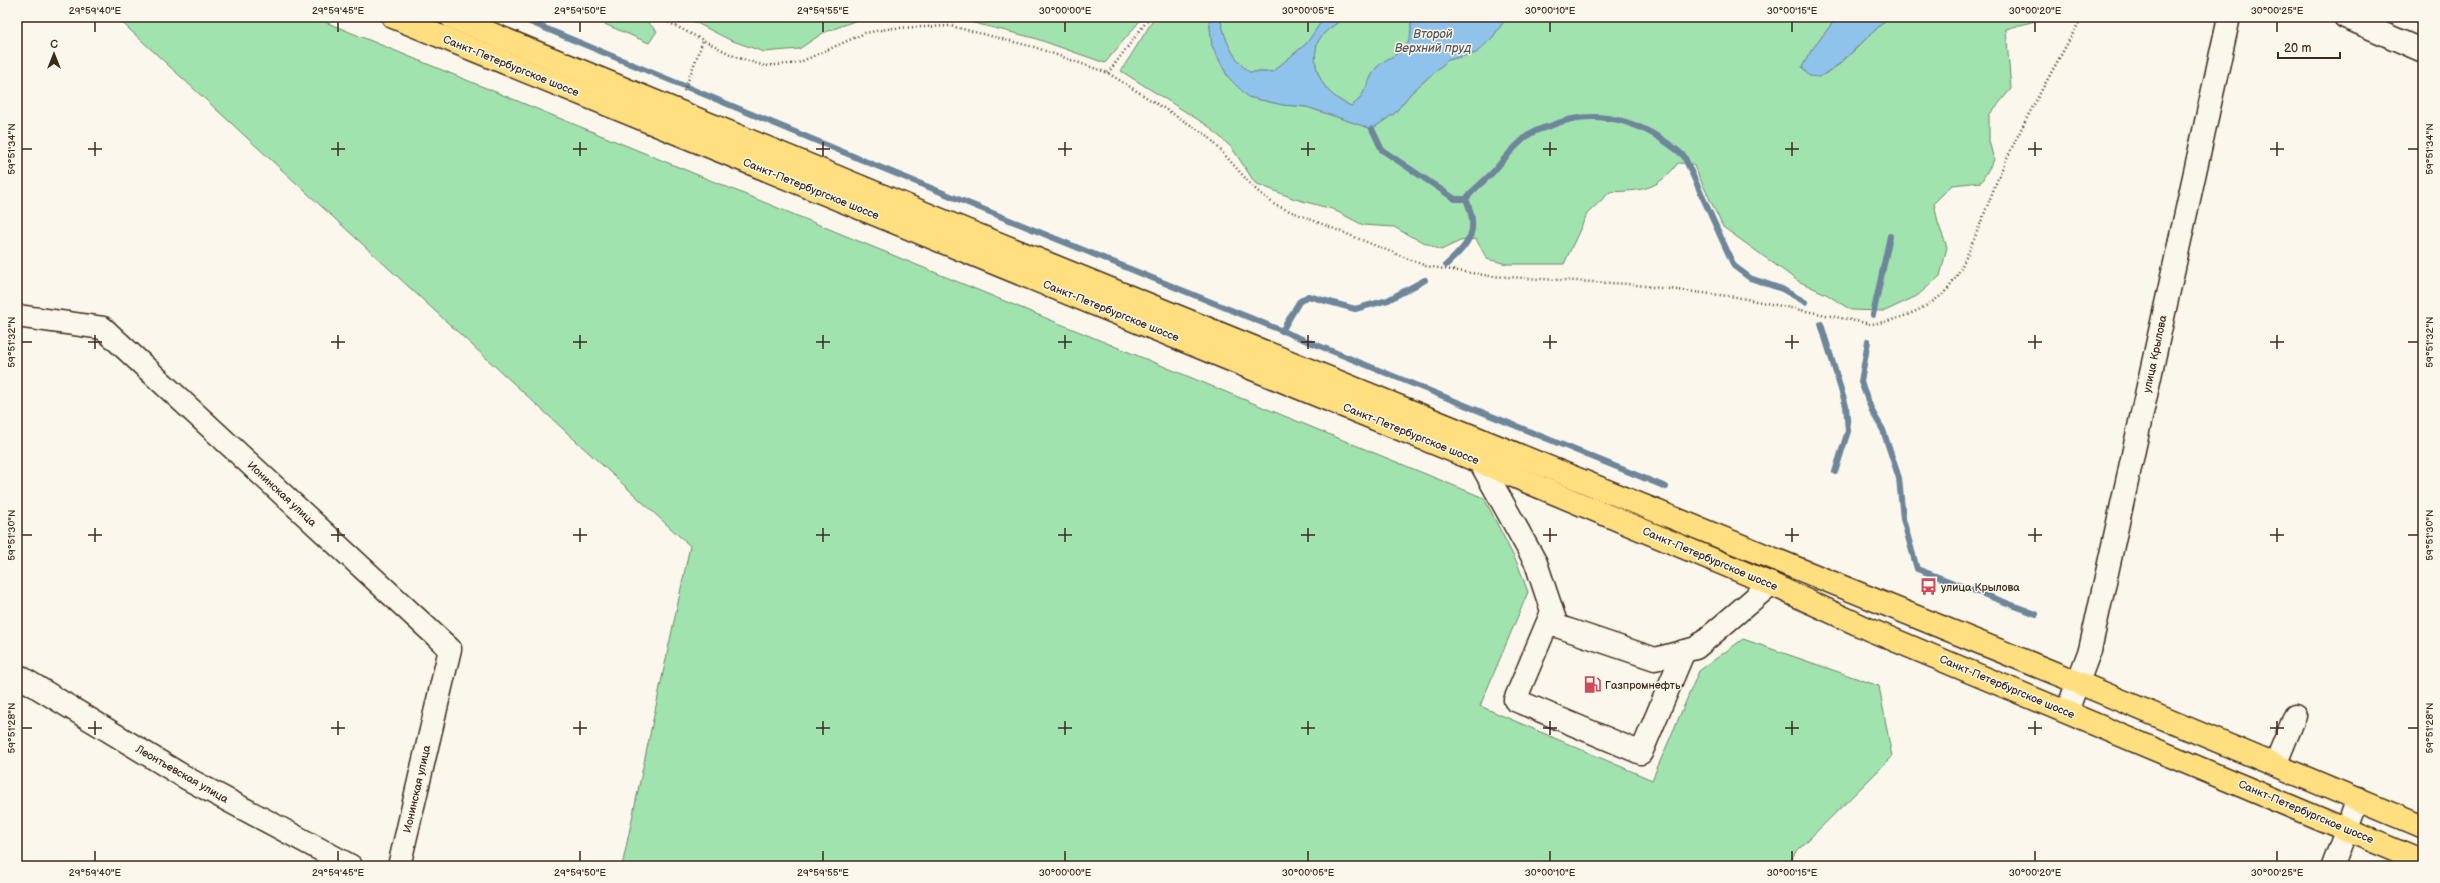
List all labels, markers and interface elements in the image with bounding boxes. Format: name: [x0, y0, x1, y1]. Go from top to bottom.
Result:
text: 29°59'40"E: [69, 5, 122, 17]
text: 29°59'45"E: [312, 5, 364, 17]
text: 29°59'50"E: [554, 5, 606, 17]
text: 29°59'55"E: [797, 5, 849, 17]
text: 30°00'00"E: [1039, 5, 1092, 17]
text: 30°00'05"E: [1282, 5, 1335, 17]
text: 30°00'10"E: [1525, 5, 1576, 17]
text: 30°00'15"E: [1767, 5, 1818, 17]
text: 30°00'20"E: [2009, 5, 2062, 17]
text: 30°00'25"E: [2251, 5, 2304, 17]
water label: Второй Верхний пруд: [1395, 27, 1471, 56]
street label: Санкт-Петербургское шоссе: [441, 33, 581, 99]
north arrow: [34, 34, 74, 74]
scale bar: [2278, 34, 2340, 60]
text: С: [50, 38, 58, 51]
text: 20 m: [2284, 41, 2311, 56]
text: 59°51'34"N: [6, 123, 18, 175]
text: 59°51'34"N: [2424, 123, 2436, 175]
street label: Санкт-Петербургское шоссе: [741, 156, 881, 222]
street label: Санкт-Петербургское шоссе: [1041, 278, 1181, 344]
street label: улица Крылова: [2140, 314, 2170, 394]
text: 59°51'32"N: [6, 316, 18, 368]
text: 59°51'32"N: [2424, 316, 2436, 368]
street label: Санкт-Петербургское шоссе: [1341, 401, 1481, 467]
street label: Ионинская улица: [245, 459, 320, 530]
text: 59°51'30"N: [6, 509, 18, 561]
text: 59°51'30"N: [2424, 509, 2436, 561]
street label: Санкт-Петербургское шоссе: [1641, 525, 1779, 593]
bus stop icon: улица Крылова: [1918, 577, 1938, 597]
place label: улица Крылова: [1941, 581, 2020, 594]
street label: Санкт-Петербургское шоссе: [1938, 653, 2076, 721]
fuel station icon: Газпромнефть: [1582, 675, 1602, 695]
place label: Газпромнефть: [1605, 679, 1681, 692]
text: 59°51'28"N: [6, 703, 18, 753]
text: 59°51'28"N: [2424, 703, 2436, 753]
street label: Леонтьевская улица: [133, 742, 231, 806]
street label: Ионинская улица: [401, 743, 434, 834]
street label: Санкт-Петербургское шоссе: [2237, 778, 2375, 846]
text: 29°59'40"E: [69, 867, 122, 879]
text: 29°59'45"E: [312, 867, 364, 879]
text: 29°59'50"E: [554, 867, 606, 879]
text: 29°59'55"E: [797, 867, 849, 879]
text: 30°00'00"E: [1039, 867, 1092, 879]
text: 30°00'05"E: [1282, 867, 1335, 879]
text: 30°00'10"E: [1525, 867, 1576, 879]
text: 30°00'15"E: [1767, 867, 1818, 879]
text: 30°00'20"E: [2009, 867, 2062, 879]
text: 30°00'25"E: [2251, 867, 2304, 879]

